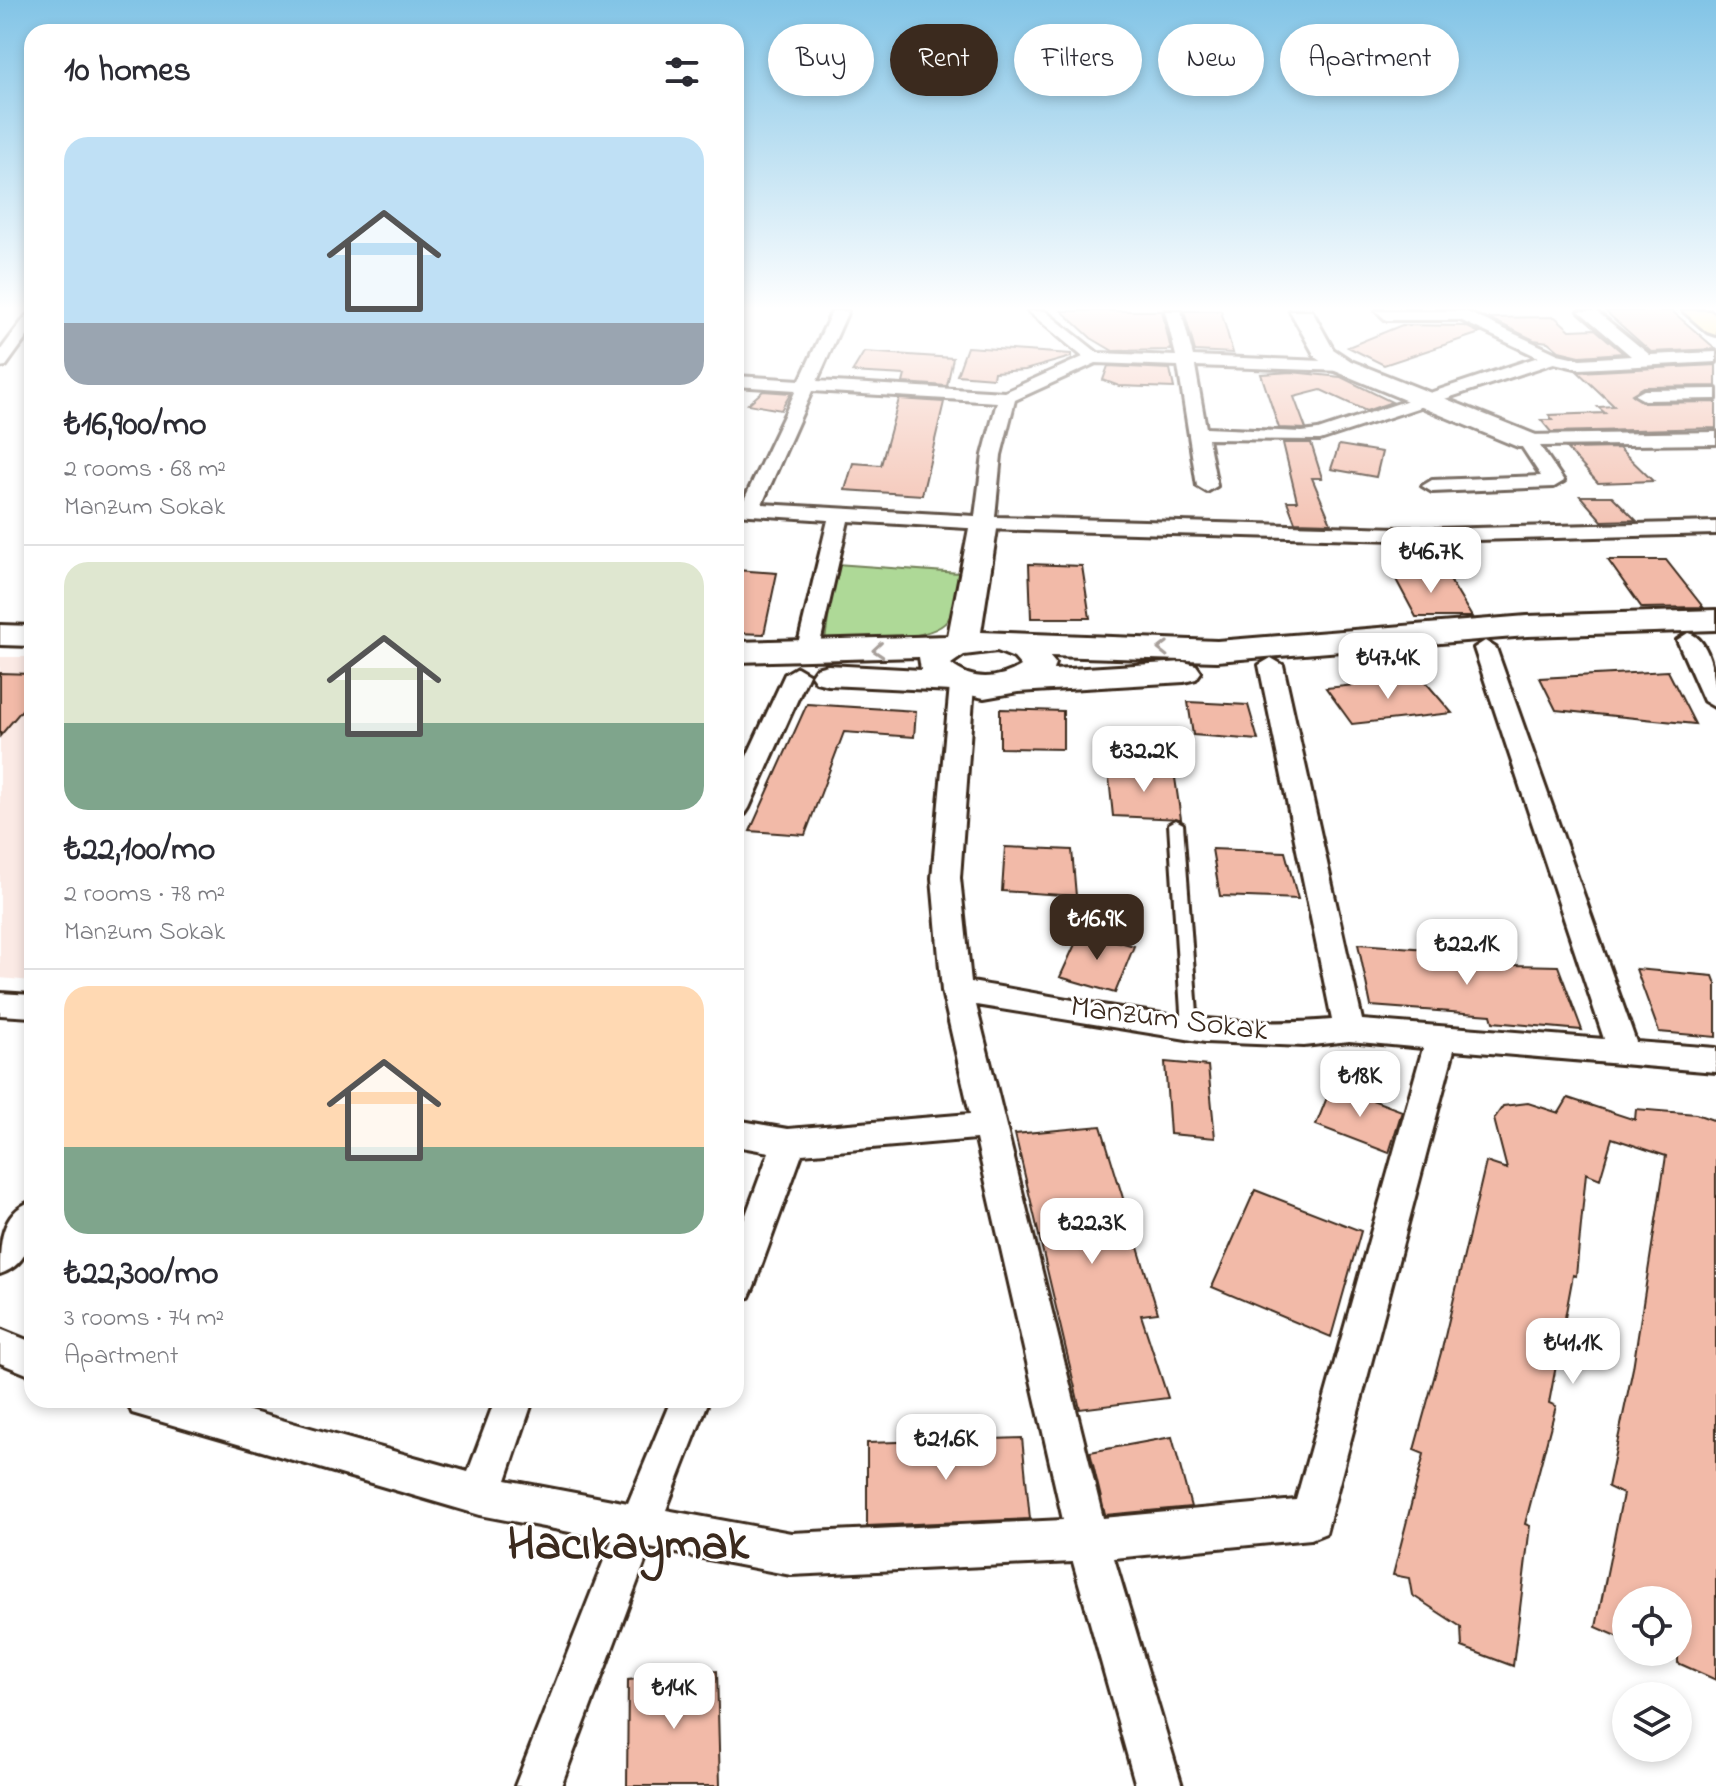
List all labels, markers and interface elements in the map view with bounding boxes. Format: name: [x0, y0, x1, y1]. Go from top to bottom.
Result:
chip: Buy: [768, 24, 874, 96]
chip: Rent: [890, 24, 998, 96]
chip: Filters: [1014, 24, 1142, 96]
chip: New: [1158, 24, 1264, 96]
chip: Apartment: [1280, 24, 1459, 96]
text: 10 homes: [64, 47, 191, 97]
icon: filters: [660, 50, 704, 94]
icon: home: [312, 189, 456, 333]
text: ₺16,900/mo: [64, 401, 207, 451]
text: 2 rooms · 68 m²: [64, 451, 226, 489]
text: Manzum Sokak: [64, 489, 225, 527]
pin: ₺46.7K: [1366, 527, 1496, 595]
text: ₺46.7K: [1399, 534, 1463, 572]
icon: home: [312, 614, 456, 758]
pin: ₺47.4K: [1323, 633, 1453, 701]
text: ₺47.4K: [1357, 640, 1420, 678]
one-way arrow: [871, 641, 884, 658]
one-way arrow: [1156, 641, 1169, 658]
pin: ₺32.2K: [1079, 726, 1209, 794]
text: ₺32.2K: [1110, 733, 1178, 771]
text: ₺22,100/mo: [64, 826, 215, 876]
text: 2 rooms · 78 m²: [64, 876, 225, 914]
pin: ₺16.9K: [1032, 894, 1162, 962]
text: ₺16.9K: [1068, 901, 1126, 939]
text: Manzum Sokak: [64, 914, 225, 952]
pin: ₺22.1K: [1402, 919, 1532, 987]
text: ₺22.1K: [1435, 926, 1499, 964]
street label: Manzum Sokak: [1068, 985, 1271, 1056]
icon: home: [312, 1038, 456, 1182]
pin: ₺18K: [1313, 1051, 1407, 1119]
text: ₺18K: [1338, 1058, 1382, 1096]
pin: ₺22.3K: [1027, 1198, 1157, 1266]
text: ₺22.3K: [1058, 1205, 1126, 1243]
text: ₺22,300/mo: [64, 1250, 219, 1300]
text: 3 rooms · 74 m²: [64, 1300, 224, 1338]
pin: ₺41.1K: [1508, 1318, 1638, 1386]
text: ₺41.1K: [1544, 1325, 1602, 1363]
text: Apartment: [64, 1338, 178, 1376]
pin: ₺21.6K: [881, 1414, 1011, 1482]
text: ₺21.6K: [914, 1421, 978, 1459]
district label: Hacıkaymak: [507, 1511, 750, 1581]
map controls: [1612, 1586, 1692, 1762]
button: locate: [1612, 1586, 1692, 1666]
pin: ₺14K: [627, 1663, 721, 1731]
text: ₺14K: [652, 1670, 696, 1708]
button: layers: [1612, 1682, 1692, 1762]

